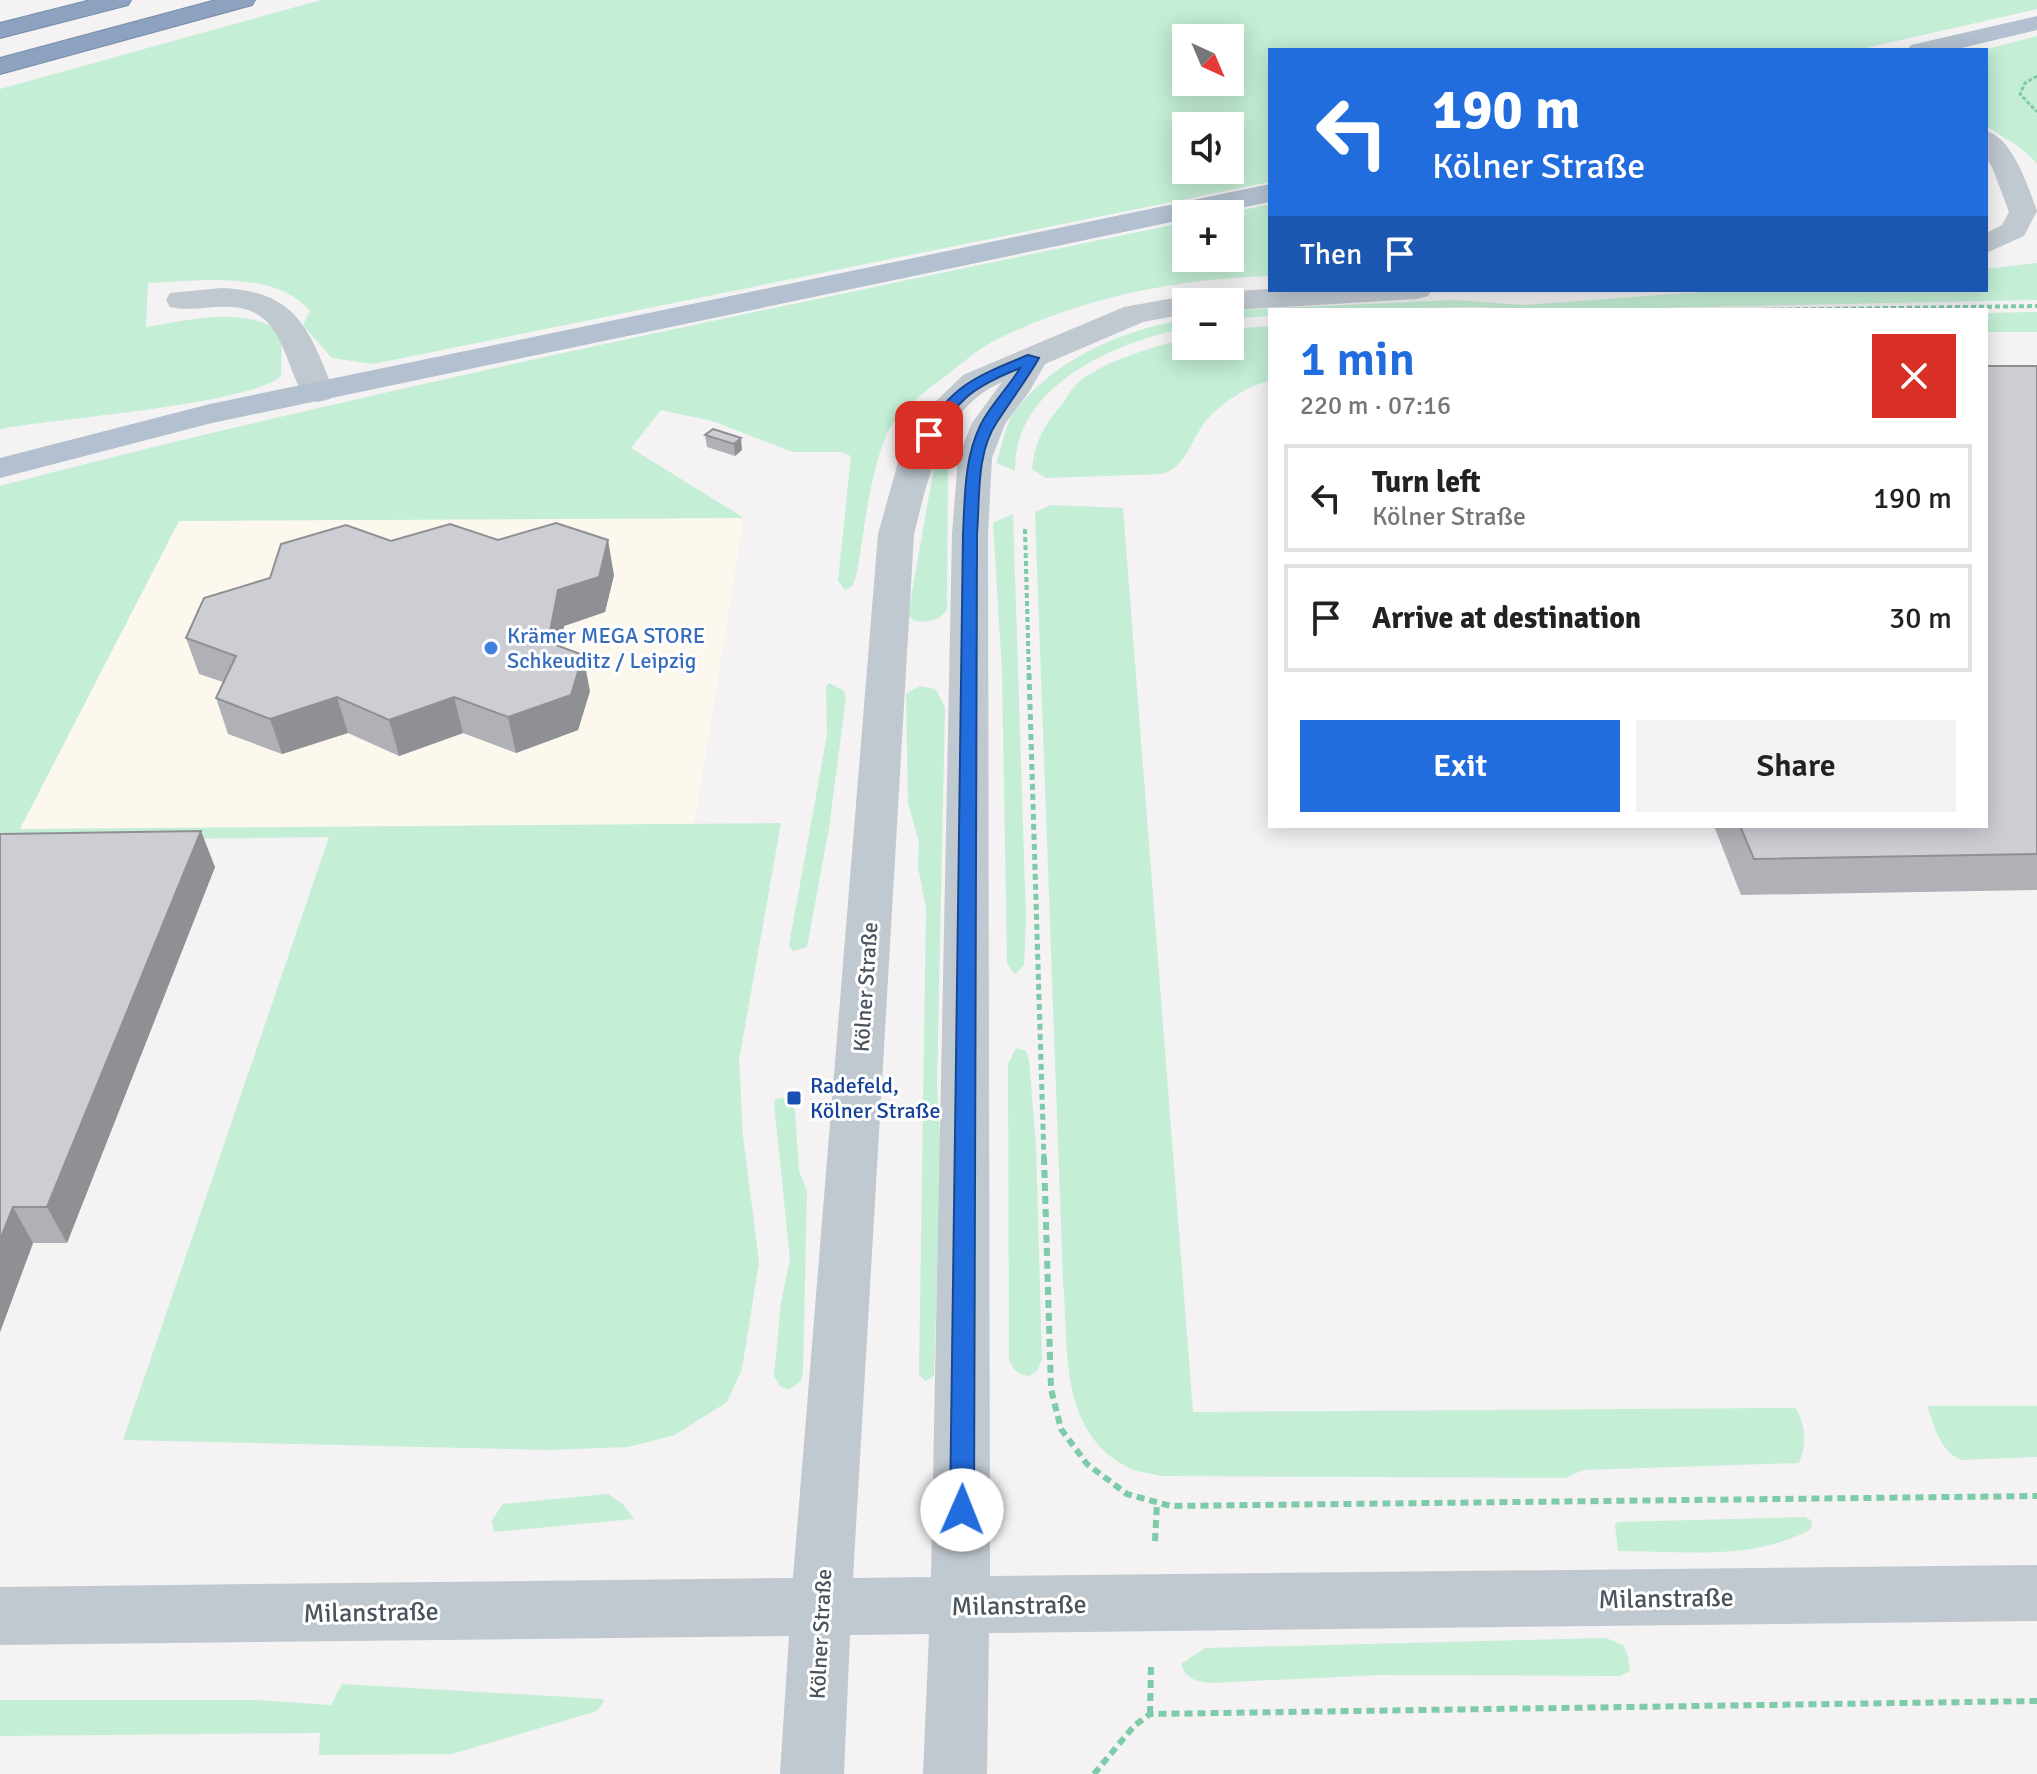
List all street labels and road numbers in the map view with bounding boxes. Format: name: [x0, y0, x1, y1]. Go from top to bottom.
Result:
street label: Kölner Straße: [847, 921, 884, 1053]
street label: Kölner Straße: [804, 1568, 837, 1700]
street label: Milanstraße: [1598, 1582, 1734, 1616]
street label: Milanstraße: [951, 1589, 1087, 1623]
street label: Milanstraße: [303, 1596, 439, 1630]

